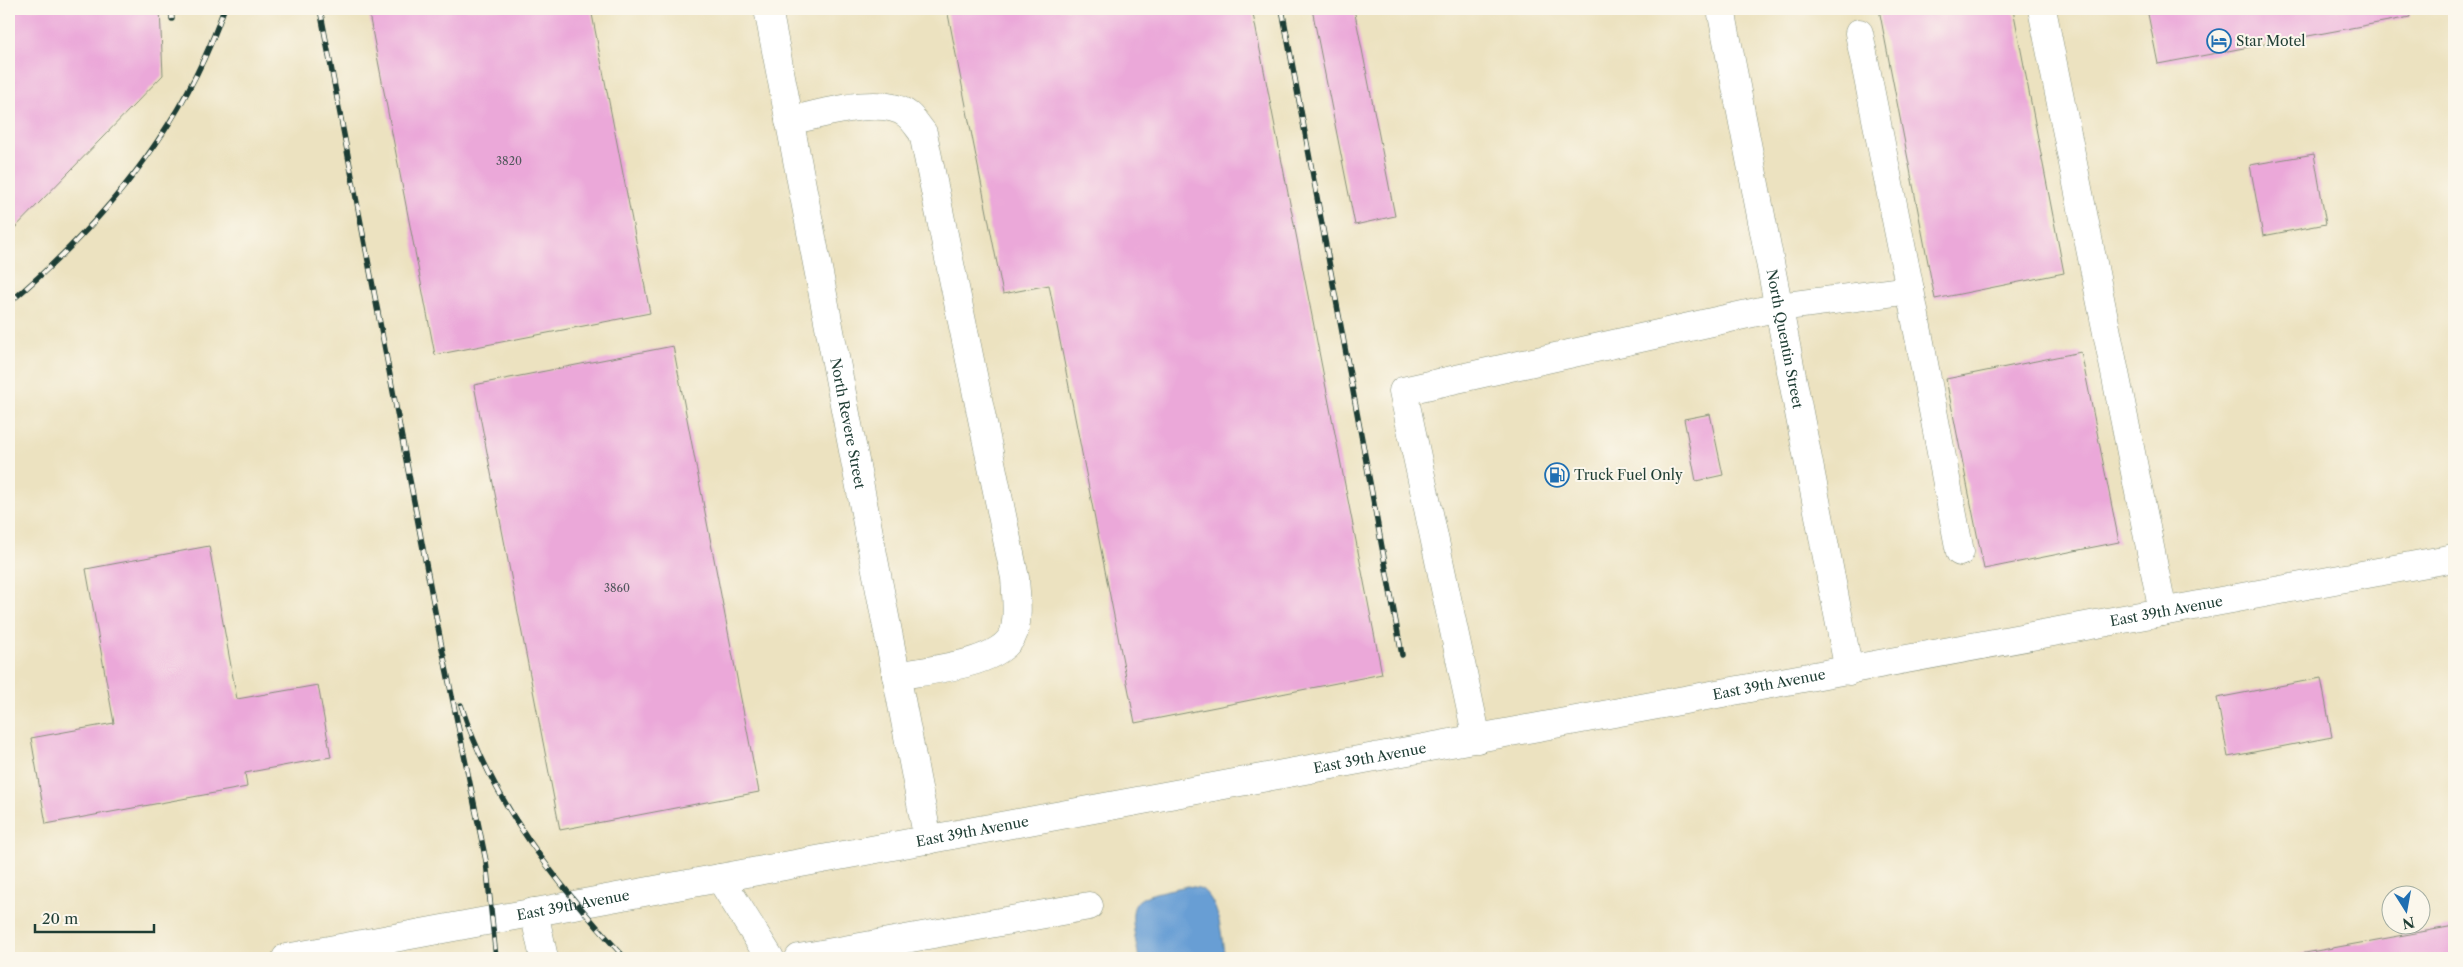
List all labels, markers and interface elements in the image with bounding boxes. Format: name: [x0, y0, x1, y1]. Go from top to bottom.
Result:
hotel icon: Star Motel: [2206, 28, 2232, 54]
place label: Star Motel: [2236, 32, 2305, 50]
house number: 3820: [496, 154, 522, 168]
street label: North Quentin Street: [1763, 268, 1807, 410]
street label: North Revere Street: [826, 356, 869, 490]
fuel station icon: Truck Fuel Only: [1544, 462, 1570, 488]
place label: Truck Fuel Only: [1574, 466, 1683, 484]
house number: 3860: [604, 581, 630, 595]
street label: East 39th Avenue: [2108, 592, 2224, 630]
street label: East 39th Avenue: [1711, 665, 1827, 704]
street label: East 39th Avenue: [1312, 739, 1428, 777]
street label: East 39th Avenue: [915, 812, 1030, 851]
north arrow: [2380, 884, 2430, 934]
street label: East 39th Avenue: [515, 886, 631, 924]
scale bar: [35, 902, 154, 934]
text: 20 m: [42, 909, 78, 928]
text: N: [2401, 913, 2416, 933]

